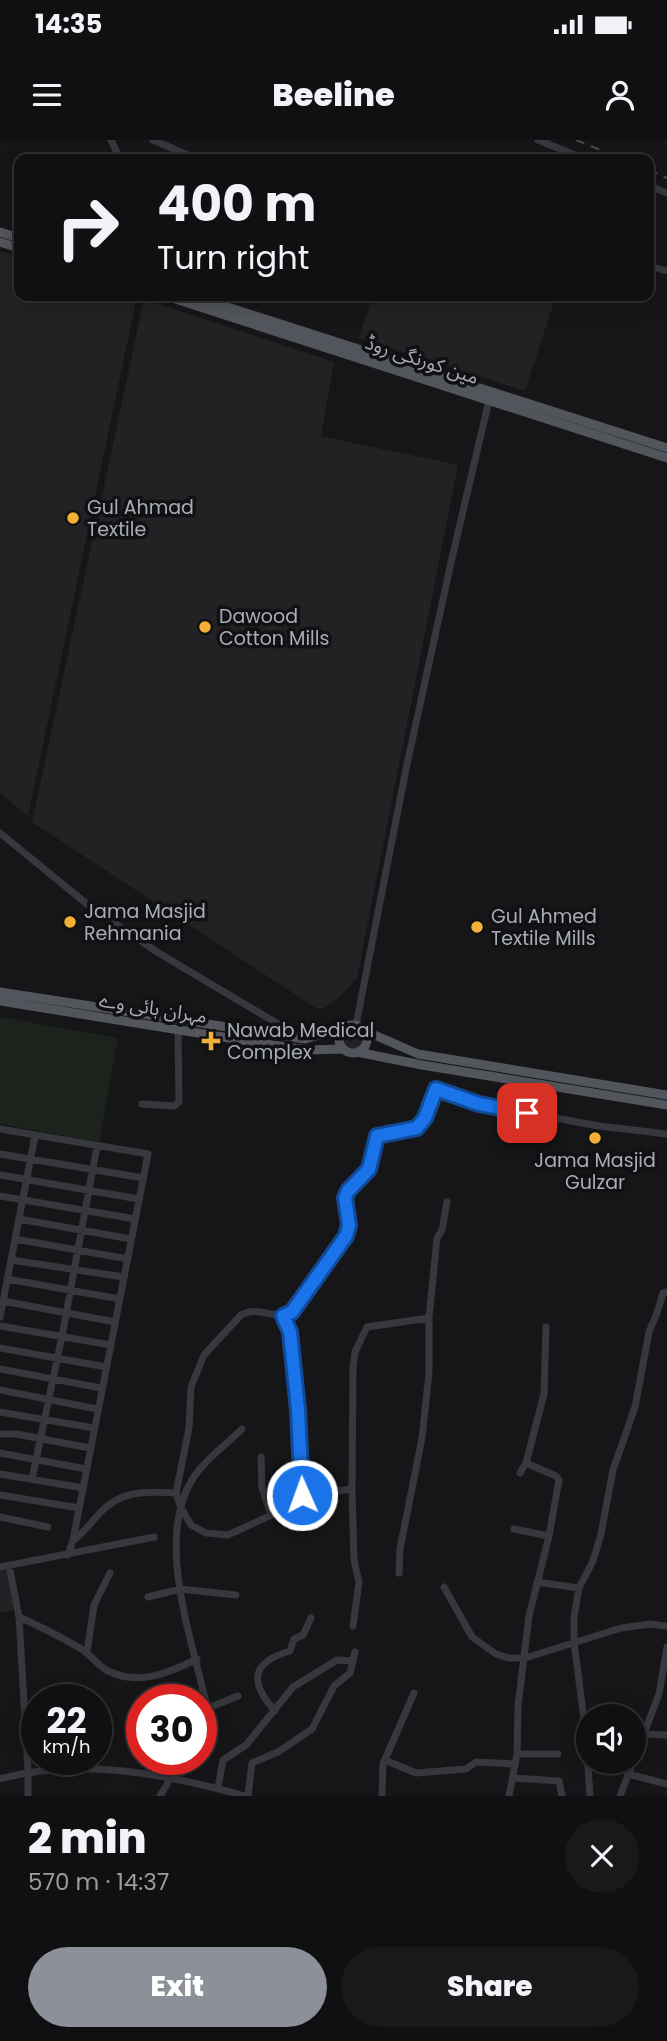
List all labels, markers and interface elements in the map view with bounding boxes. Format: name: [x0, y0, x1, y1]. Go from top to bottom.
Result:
text: 14:35: [35, 6, 102, 42]
text: Beeline: [272, 72, 395, 117]
icon: menu: [28, 76, 66, 114]
icon: person: [601, 76, 639, 114]
text: 400 m: [157, 170, 316, 238]
icon: right: [42, 182, 133, 273]
text: Turn right: [157, 235, 309, 280]
street label: مین کورنگی روڈ: [362, 329, 482, 391]
place label: Gul Ahmad Textile: [87, 494, 194, 543]
marker: Gul Ahmad Textile: [65, 510, 81, 526]
place label: Dawood Cotton Mills: [219, 603, 329, 652]
marker: Dawood Cotton Mills: [197, 619, 213, 635]
place label: Jama Masjid Rehmania: [84, 898, 206, 947]
place label: Gul Ahmed Textile Mills: [491, 903, 597, 952]
marker: Jama Masjid Rehmania: [62, 914, 78, 930]
marker: Gul Ahmed Textile Mills: [469, 919, 485, 935]
street label: مہران ہائی وے: [97, 986, 209, 1030]
place label: Nawab Medical Complex: [227, 1017, 374, 1066]
marker: Nawab Medical Complex: [201, 1031, 221, 1051]
pin: [497, 1083, 557, 1143]
icon: arrive: [508, 1094, 546, 1132]
marker: Jama Masjid Gulzar: [587, 1130, 603, 1146]
place label: Jama Masjid Gulzar: [534, 1147, 656, 1196]
position arrow: [265, 1458, 339, 1532]
speed limit sign: 30: [126, 1684, 217, 1775]
text: 22: [47, 1696, 86, 1745]
map controls: [576, 1704, 646, 1774]
button: sound: [576, 1704, 646, 1774]
text: km/h: [43, 1734, 90, 1759]
text: 2 min: [28, 1809, 146, 1868]
button: close: [565, 1819, 639, 1893]
text: 570 m · 14:37: [28, 1866, 169, 1898]
button: Exit: [28, 1947, 327, 2027]
button: Share: [341, 1947, 639, 2027]

